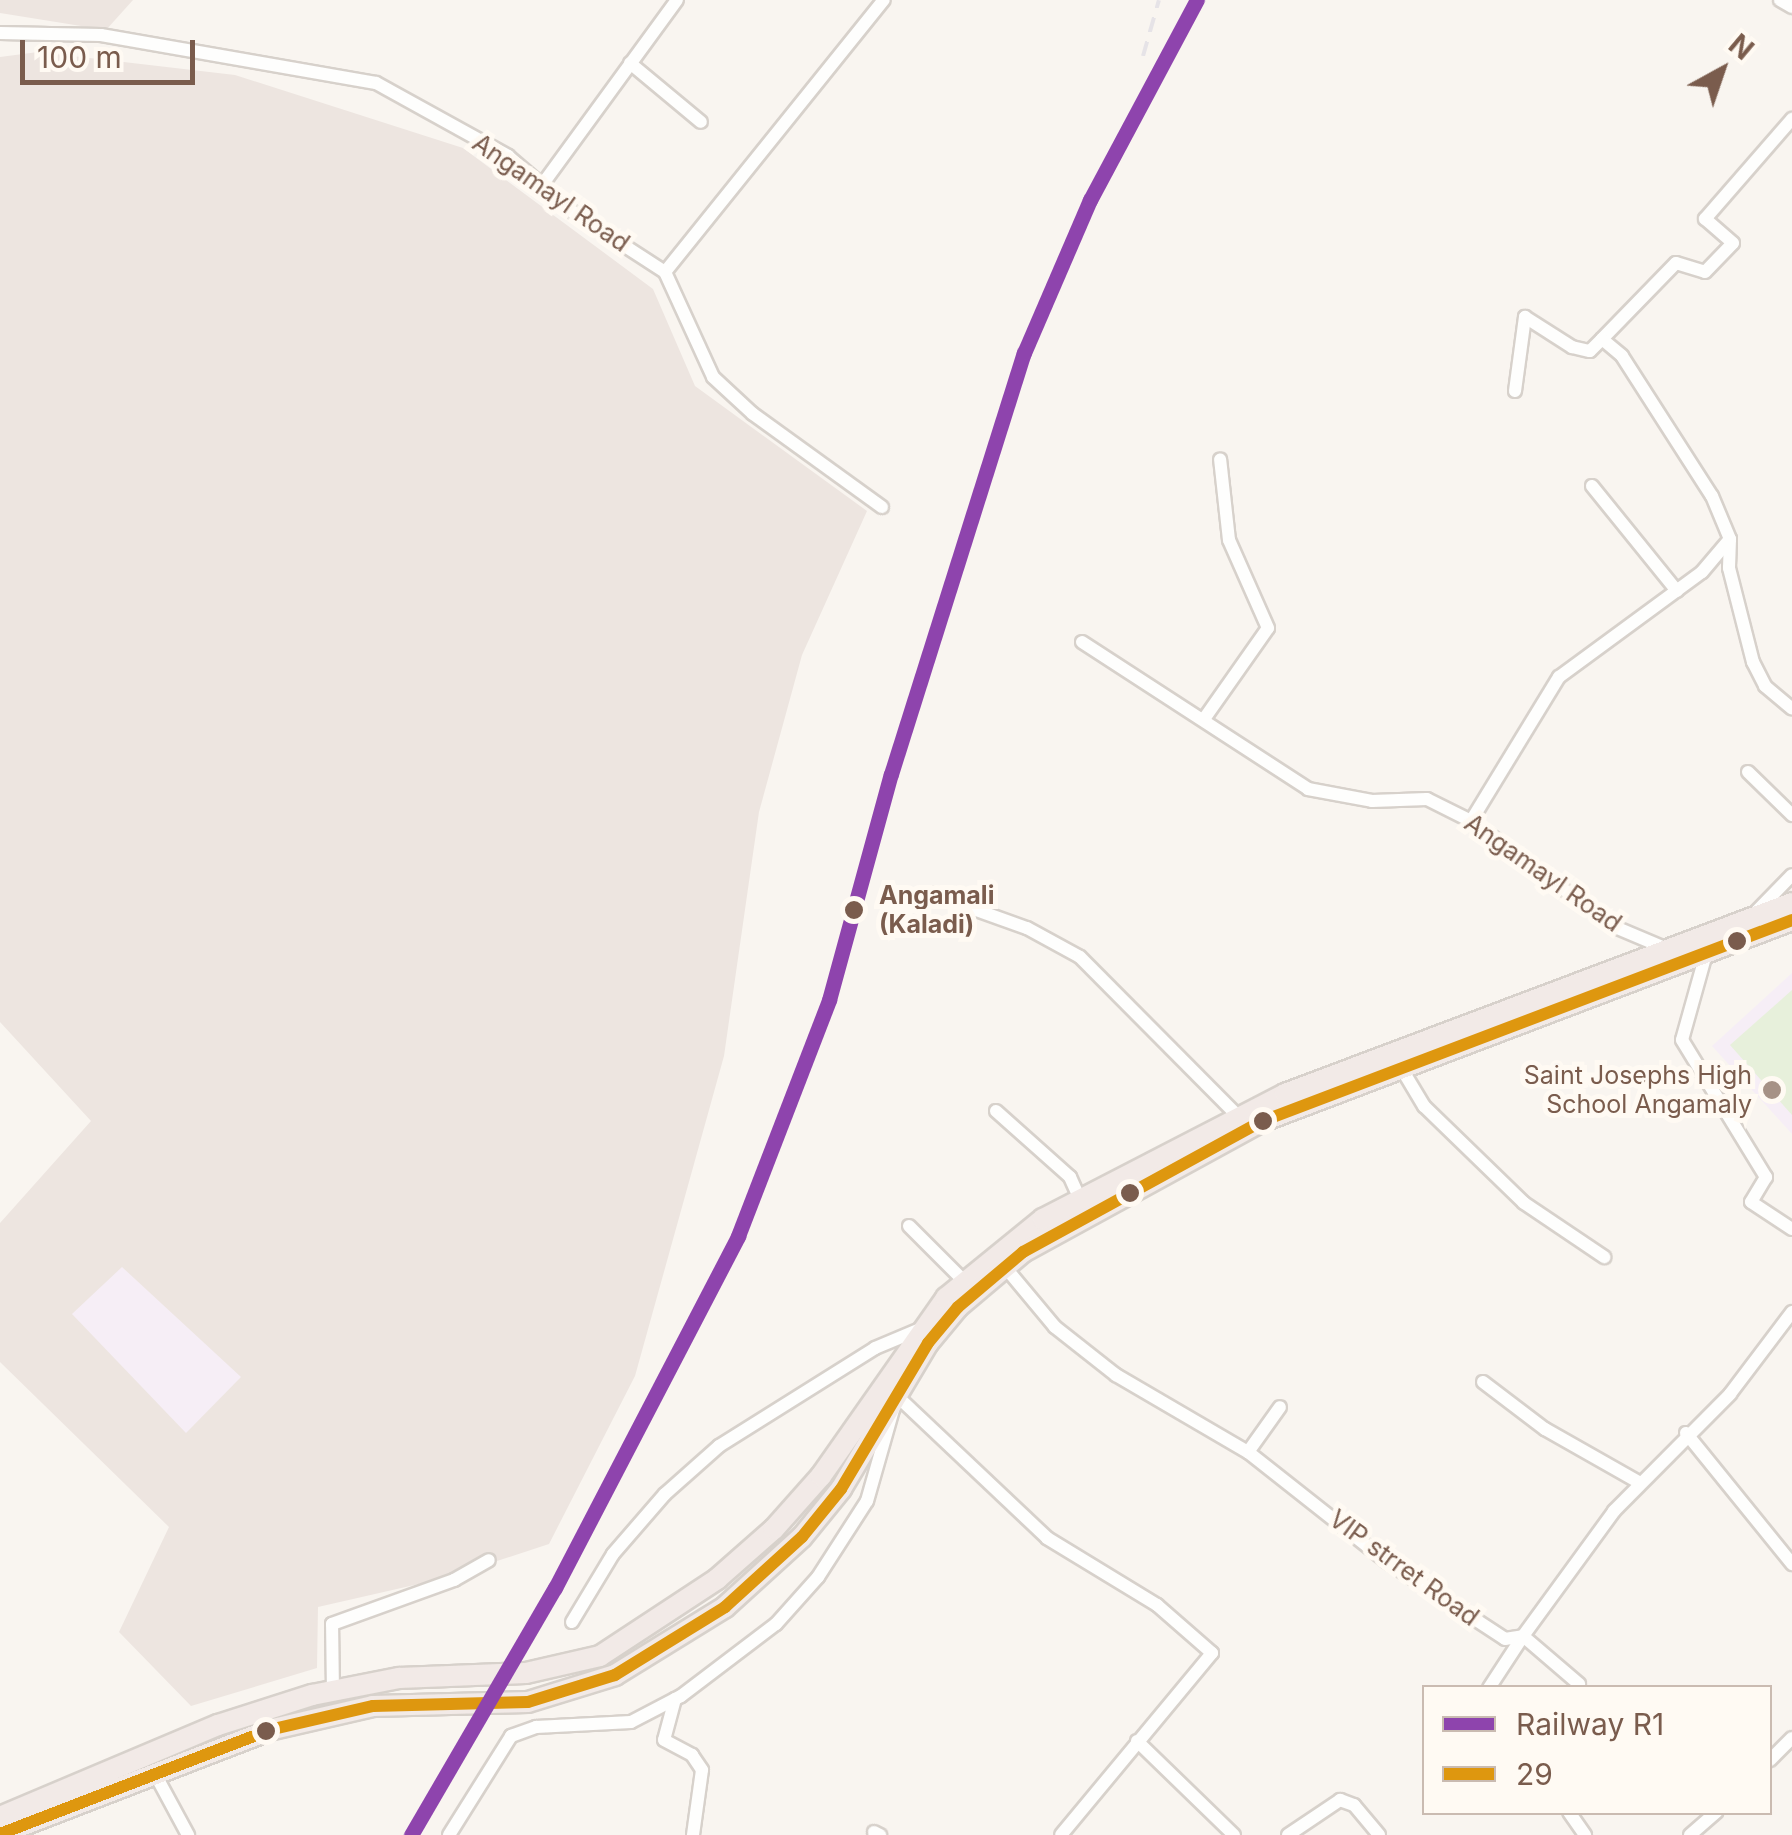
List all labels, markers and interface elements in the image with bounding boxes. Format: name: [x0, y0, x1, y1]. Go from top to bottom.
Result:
scale bar: [25, 20, 200, 82]
north arrow: [1672, 20, 1772, 120]
text: N: [1722, 27, 1760, 67]
text: 100 m: [37, 39, 122, 75]
street label: Angamayl Road: [467, 128, 635, 258]
street label: Angamayl Road: [1459, 808, 1627, 938]
place label: Angamali (Kaladi): [879, 881, 994, 940]
marker: Angamali (Kaladi): [838, 894, 870, 926]
unlabelled marker: [1727, 931, 1747, 951]
place label: Saint Josephs High School Angamaly: [1524, 1061, 1752, 1120]
marker: Saint Josephs High School Angamaly: [1761, 1079, 1783, 1101]
unlabelled marker: [1253, 1111, 1273, 1131]
unlabelled marker: [1120, 1183, 1140, 1203]
street label: VIP strret Road: [1323, 1504, 1485, 1632]
legend: [1422, 1685, 1772, 1815]
text: Railway R1: [1516, 1706, 1664, 1742]
unlabelled marker: [256, 1721, 276, 1741]
text: 29: [1516, 1756, 1553, 1792]

